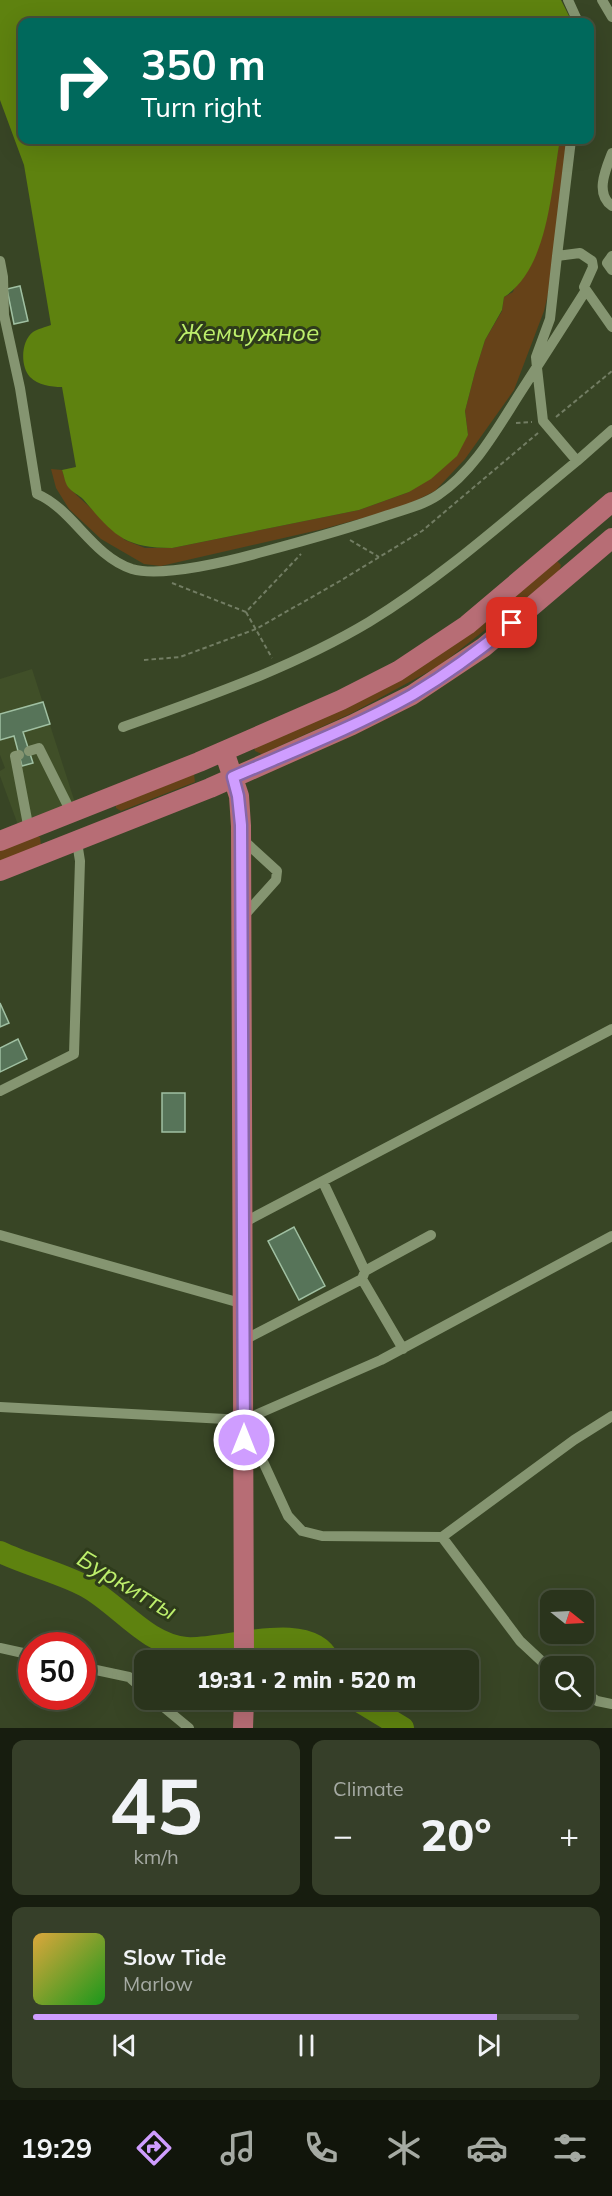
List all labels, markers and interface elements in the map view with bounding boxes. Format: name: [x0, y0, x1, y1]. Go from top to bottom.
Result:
text: 350 m: [141, 38, 266, 91]
icon: right: [42, 42, 120, 120]
text: Turn right: [141, 90, 261, 124]
water label: Жемчужное: [178, 317, 319, 347]
pin: [486, 597, 537, 648]
icon: arrive: [495, 606, 528, 639]
position arrow: [212, 1408, 276, 1472]
water label: Буркитты: [72, 1543, 183, 1626]
north arrow: [540, 1590, 594, 1644]
map controls: [540, 1590, 594, 1710]
speed limit sign: 50: [18, 1632, 96, 1710]
button: search: [540, 1656, 594, 1710]
text: 19:31 · 2 min · 520 m: [197, 1666, 416, 1694]
text: 45: [109, 1756, 203, 1854]
text: Climate: [333, 1776, 404, 1801]
text: 20°: [420, 1806, 492, 1862]
text: −: [333, 1814, 353, 1855]
text: +: [559, 1814, 579, 1855]
text: km/h: [133, 1844, 179, 1869]
text: Slow Tide: [123, 1943, 226, 1971]
text: Marlow: [123, 1971, 193, 1996]
icon: previous: [108, 2029, 141, 2062]
icon: pause: [290, 2029, 323, 2062]
icon: next: [472, 2029, 505, 2062]
icon: directions: [133, 2127, 175, 2169]
icon: music: [217, 2127, 259, 2169]
icon: phone: [300, 2127, 342, 2169]
icon: climate: [383, 2127, 425, 2169]
icon: car: [466, 2127, 508, 2169]
icon: filters: [549, 2127, 591, 2169]
text: 19:29: [21, 2131, 92, 2165]

